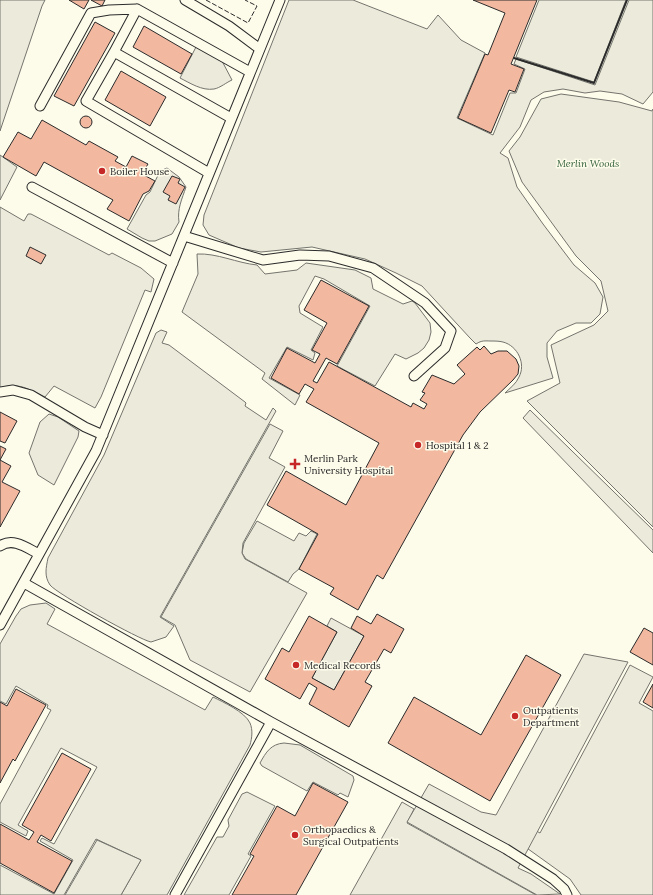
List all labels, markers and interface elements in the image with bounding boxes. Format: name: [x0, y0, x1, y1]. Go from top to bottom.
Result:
park label: Merlin Woods: [557, 157, 619, 170]
place label: Boiler House: [110, 165, 170, 178]
marker: Boiler House: [97, 166, 107, 176]
place label: Hospital 1 & 2: [426, 439, 489, 452]
marker: Hospital 1 & 2: [413, 440, 423, 450]
place label: Merlin Park University Hospital: [304, 452, 394, 477]
marker: Merlin Park University Hospital: [289, 458, 301, 470]
place label: Medical Records: [304, 659, 381, 672]
marker: Medical Records: [291, 660, 301, 670]
place label: Outpatients Department: [523, 704, 580, 729]
marker: Outpatients Department: [510, 711, 520, 721]
place label: Orthopaedics & Surgical Outpatients: [303, 823, 399, 848]
marker: Orthopaedics & Surgical Outpatients: [290, 830, 300, 840]

